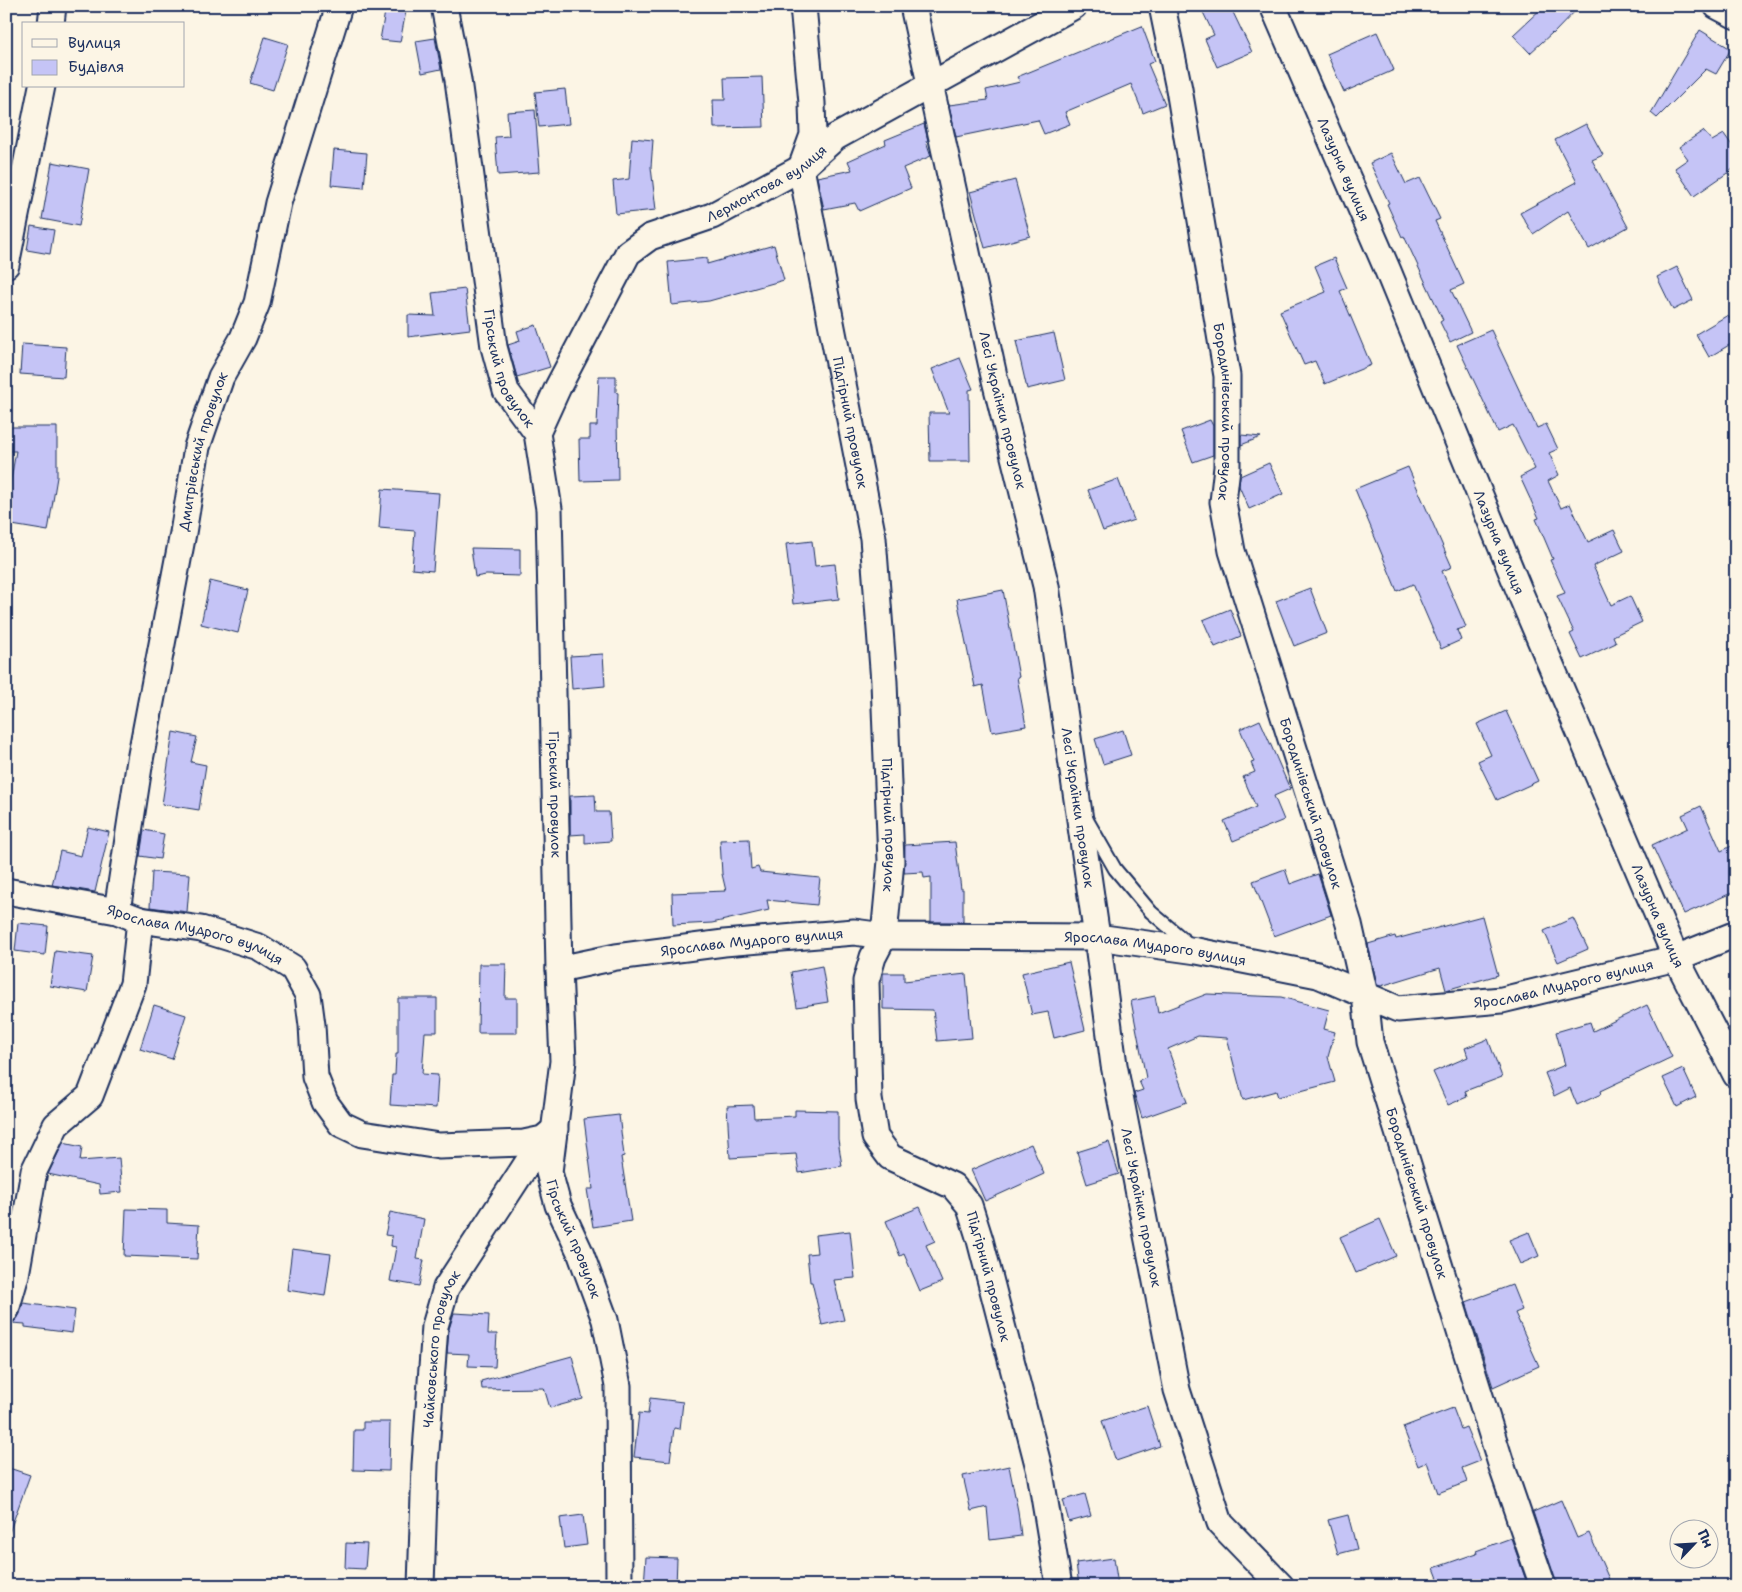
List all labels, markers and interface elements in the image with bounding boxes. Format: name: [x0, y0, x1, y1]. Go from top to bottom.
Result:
legend: [22, 22, 185, 88]
text: Вулиця: [68, 33, 121, 53]
text: Будівля: [68, 57, 124, 77]
street label: Лазурна вулиця: [1313, 115, 1374, 224]
street label: Лермонтова вулиця: [704, 141, 830, 226]
street label: Гірський провулок: [480, 308, 539, 432]
street label: Бородинівський провулок: [1209, 321, 1236, 502]
street label: Лесі Українки провулок: [975, 329, 1031, 491]
street label: Підгірний провулок: [829, 355, 872, 491]
street label: Дмитрівський провулок: [174, 368, 232, 532]
street label: Лазурна вулиця: [1470, 487, 1529, 597]
street label: Бородинівський провулок: [1276, 715, 1347, 892]
street label: Лесі Українки провулок: [1058, 726, 1099, 889]
street label: Гірський провулок: [545, 731, 566, 859]
street label: Підгірний провулок: [878, 758, 900, 893]
street label: Лазурна вулиця: [1628, 861, 1688, 971]
street label: Ярослава Мудрого вулиця: [106, 900, 287, 969]
street label: Ярослава Мудрого вулиця: [659, 924, 844, 960]
street label: Ярослава Мудрого вулиця: [1064, 928, 1248, 970]
street label: Ярослава Мудрого вулиця: [1473, 955, 1655, 1011]
street label: Бородинівський провулок: [1382, 1105, 1452, 1282]
street label: Лесі Українки провулок: [1117, 1126, 1166, 1289]
street label: Гірський провулок: [542, 1177, 605, 1301]
street label: Підгірний провулок: [963, 1209, 1015, 1344]
street label: Чайковського провулок: [419, 1266, 465, 1428]
north arrow: [1670, 1520, 1720, 1570]
text: Пн: [1694, 1526, 1718, 1551]

